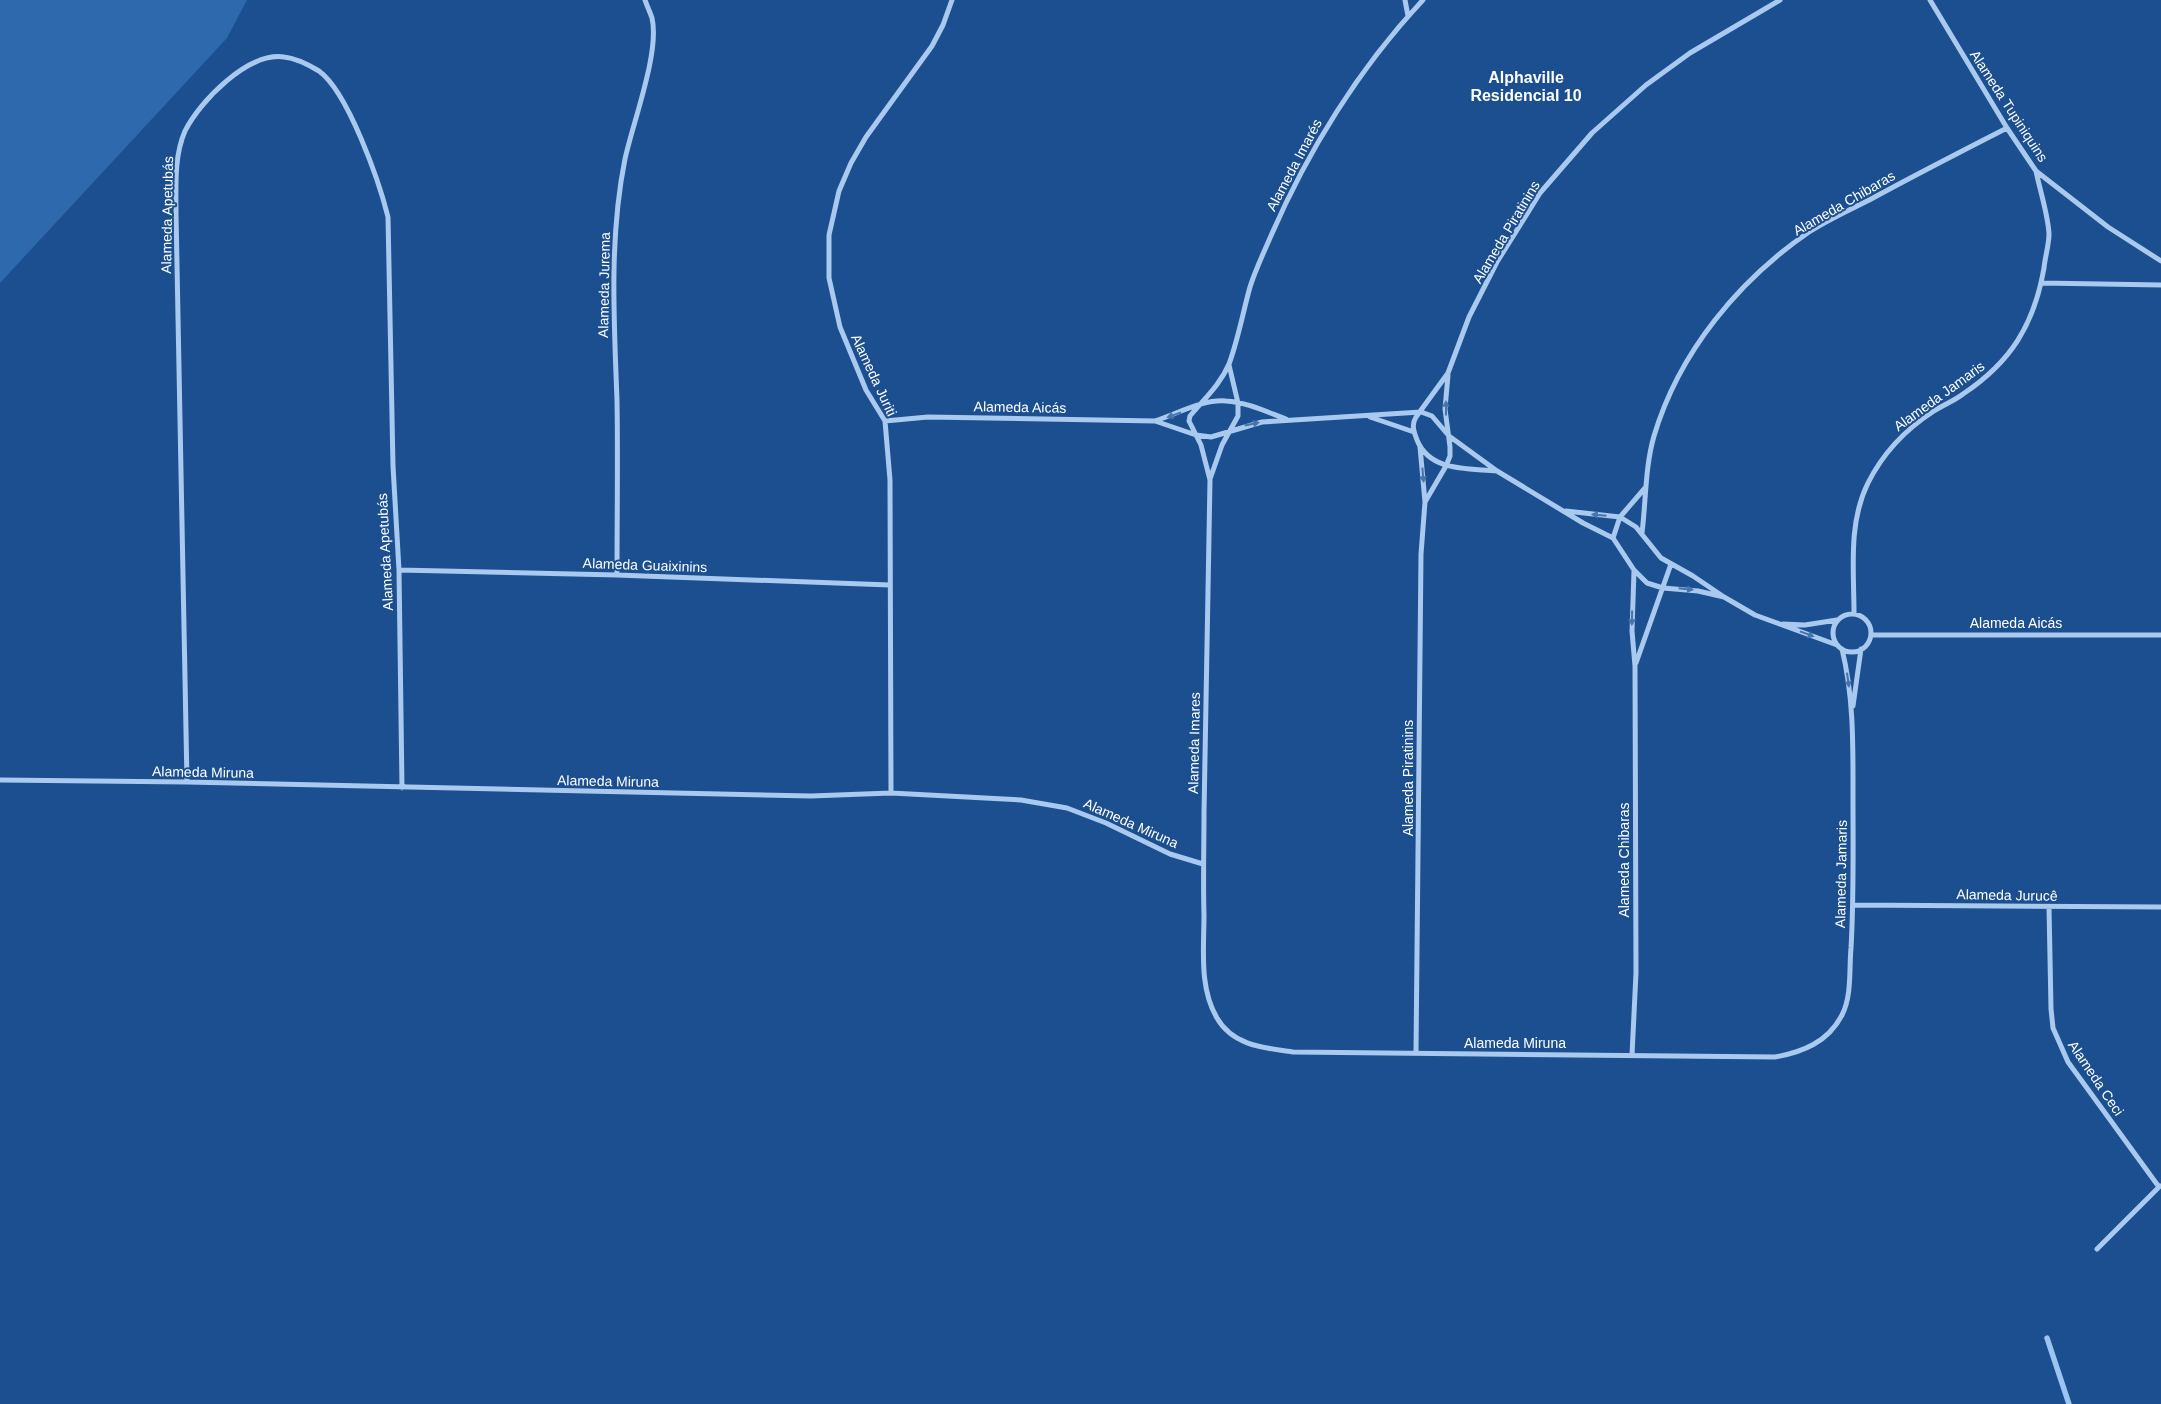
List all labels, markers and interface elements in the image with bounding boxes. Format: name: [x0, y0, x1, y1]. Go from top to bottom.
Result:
street label: Alameda Tupiniquins: [1967, 47, 2051, 165]
district label: Alphaville Residencial 10: [1470, 69, 1582, 104]
street label: Alameda Imarés: [1263, 116, 1325, 214]
street label: Alameda Apetubás: [158, 156, 176, 274]
street label: Alameda Chibaras: [1790, 167, 1898, 239]
street label: Alameda Piratinins: [1469, 178, 1543, 286]
street label: Alameda Jurema: [595, 232, 613, 338]
street label: Alameda Juriti: [848, 331, 900, 419]
street label: Alameda Jamaris: [1891, 358, 1987, 434]
street label: Alameda Aicás: [974, 398, 1066, 416]
one-way arrow: [1442, 400, 1450, 416]
one-way arrow: [1167, 411, 1182, 419]
one-way arrow: [1244, 420, 1259, 428]
one-way arrow: [1419, 467, 1427, 483]
street label: Alameda Apetubás: [374, 493, 396, 611]
one-way arrow: [1591, 511, 1607, 519]
street label: Alameda Guaixinins: [583, 555, 707, 575]
one-way arrow: [1678, 586, 1694, 594]
one-way arrow: [1628, 610, 1636, 626]
street label: Alameda Aicás: [1970, 615, 2062, 631]
one-way arrow: [1800, 631, 1815, 638]
one-way arrow: [1844, 673, 1852, 689]
street label: Alameda Imares: [1185, 692, 1203, 794]
street label: Alameda Piratinins: [1400, 720, 1416, 836]
street label: Alameda Miruna: [152, 763, 254, 781]
street label: Alameda Miruna: [557, 772, 659, 790]
street label: Alameda Miruna: [1081, 795, 1181, 851]
street label: Alameda Chibaras: [1616, 802, 1632, 918]
street label: Alameda Jamaris: [1832, 820, 1850, 928]
street label: Alameda Jurucê: [1956, 886, 2058, 904]
street label: Alameda Miruna: [1464, 1035, 1566, 1051]
street label: Alameda Ceci: [2065, 1037, 2127, 1119]

